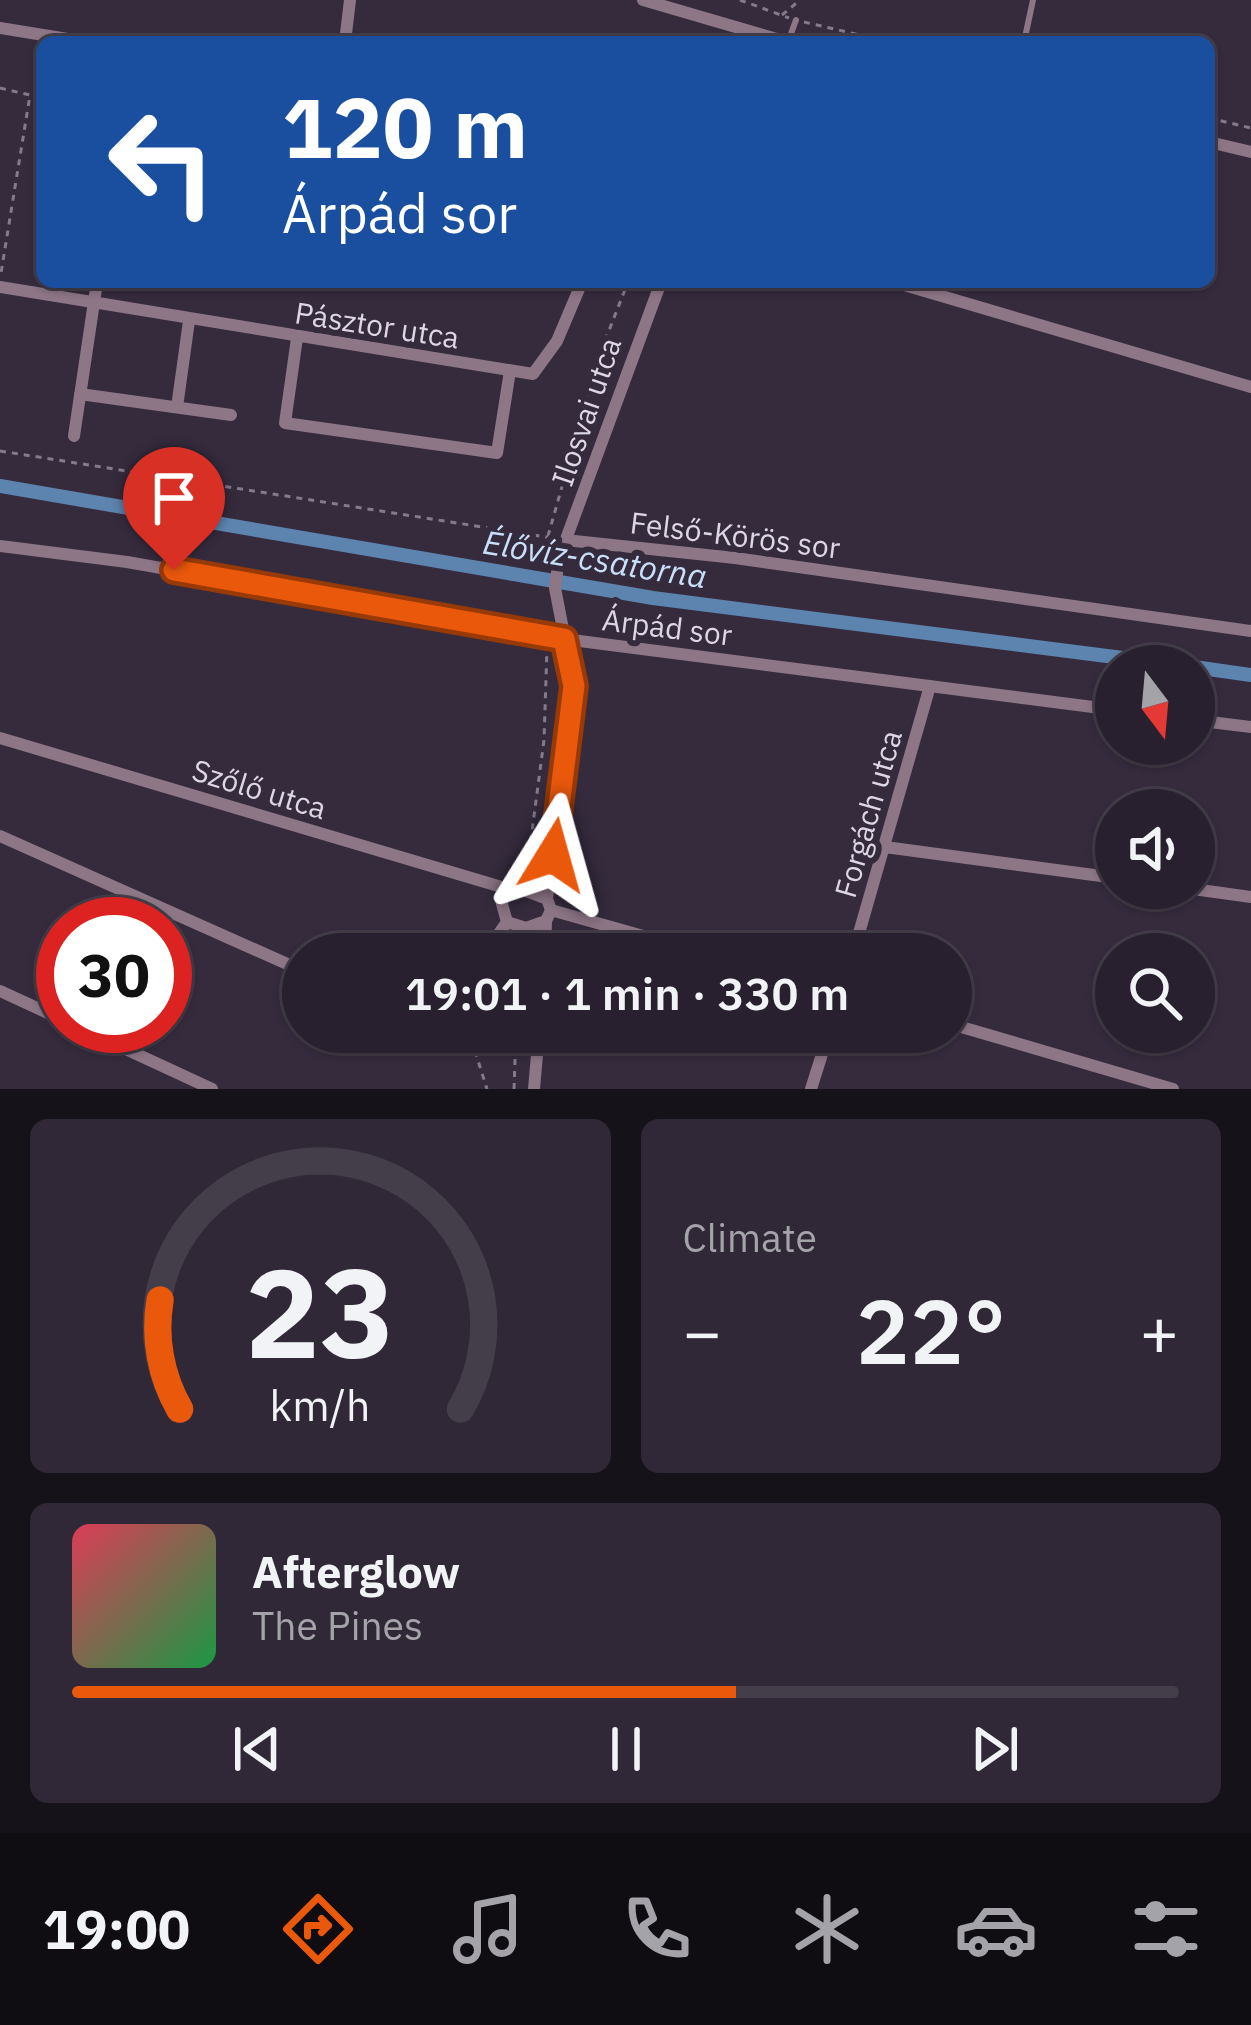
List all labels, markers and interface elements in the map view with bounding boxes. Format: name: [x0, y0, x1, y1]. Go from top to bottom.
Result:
text: 120 m: [282, 72, 528, 181]
icon: left: [84, 84, 240, 240]
text: Árpád sor: [282, 178, 517, 248]
street label: Pásztor utca: [292, 292, 462, 357]
street label: Ilosvai utca: [542, 332, 629, 491]
pin: [123, 447, 225, 570]
icon: arrive: [141, 465, 207, 531]
street label: Felső-Körös sor: [628, 502, 842, 567]
water label: Élővíz-csatorna: [480, 520, 710, 597]
street label: Árpád sor: [600, 599, 734, 654]
north arrow: [1095, 645, 1215, 765]
map controls: [1095, 645, 1215, 1053]
street label: Forgách utca: [825, 725, 910, 902]
street label: Szőlő utca: [188, 750, 331, 827]
button: sound: [1095, 789, 1215, 909]
position arrow: [490, 792, 616, 918]
speed limit sign: 30: [36, 897, 192, 1053]
button: search: [1095, 933, 1215, 1053]
text: 19:01 · 1 min · 330 m: [405, 964, 849, 1022]
text: Climate: [683, 1212, 817, 1263]
text: 23: [245, 1230, 395, 1392]
text: 22°: [856, 1272, 1006, 1389]
text: −: [683, 1288, 722, 1374]
text: +: [1139, 1288, 1179, 1374]
text: km/h: [270, 1377, 371, 1433]
text: Afterglow: [252, 1542, 460, 1600]
text: The Pines: [252, 1600, 423, 1651]
icon: previous: [224, 1716, 290, 1782]
icon: pause: [593, 1716, 659, 1782]
icon: next: [962, 1716, 1028, 1782]
icon: directions: [276, 1887, 360, 1971]
icon: music: [446, 1887, 530, 1971]
icon: phone: [615, 1887, 699, 1971]
icon: climate: [785, 1887, 869, 1971]
icon: car: [954, 1887, 1038, 1971]
icon: filters: [1124, 1887, 1208, 1971]
text: 19:00: [43, 1894, 190, 1964]

